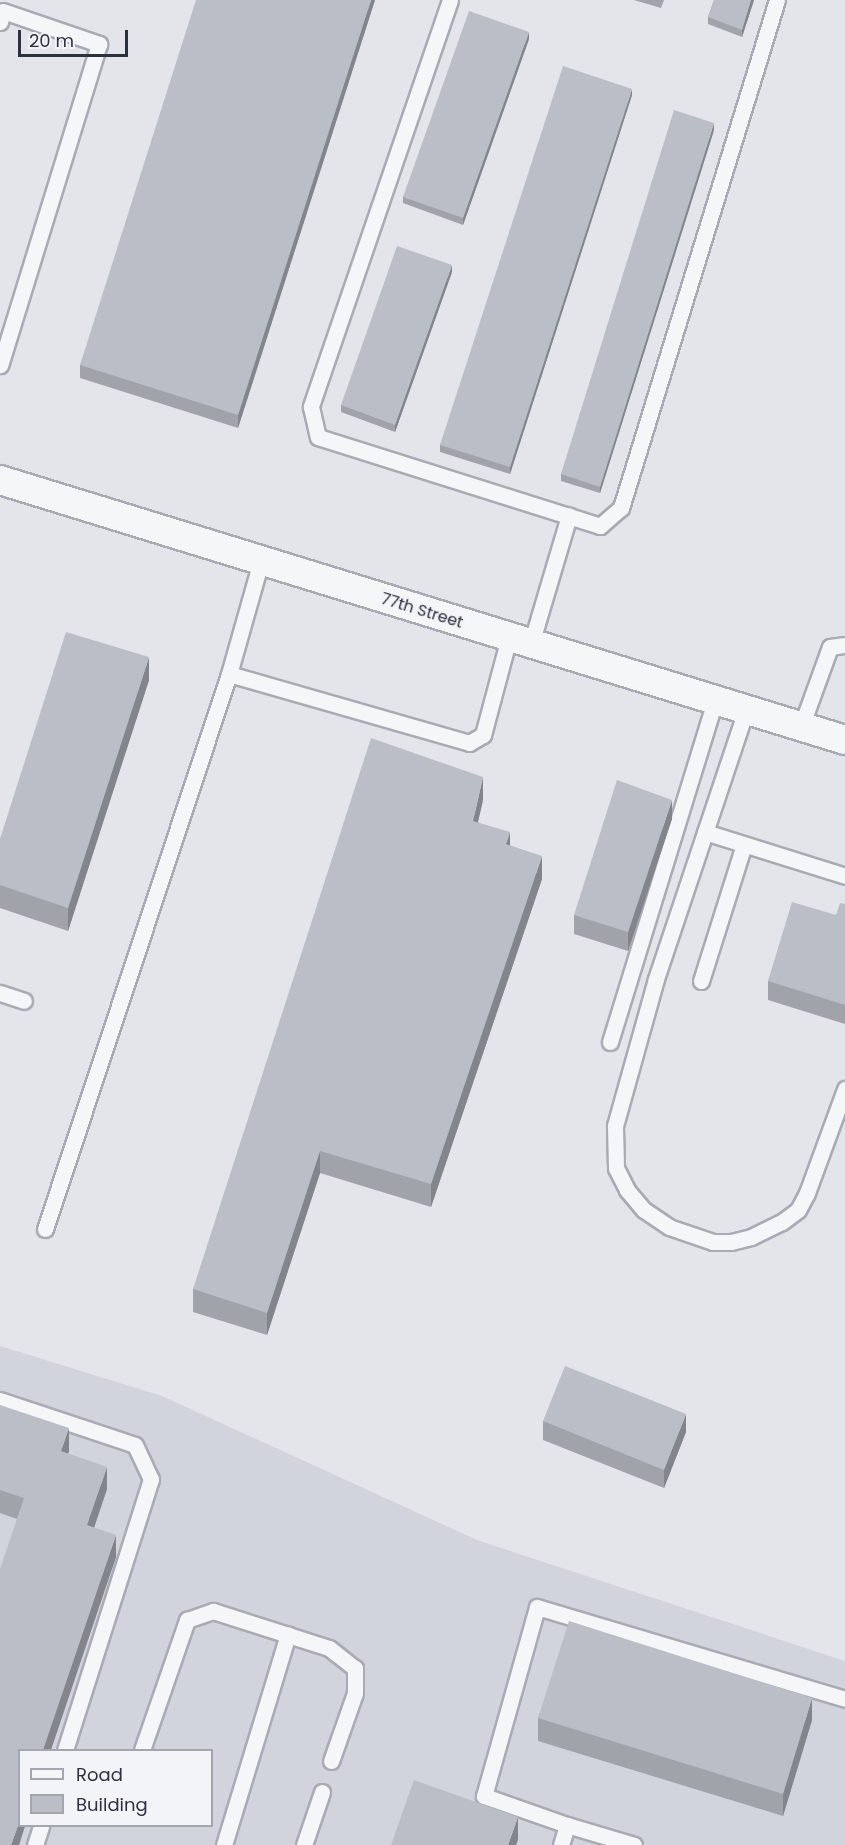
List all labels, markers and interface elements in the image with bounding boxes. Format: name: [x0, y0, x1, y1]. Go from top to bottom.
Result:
scale bar: [21, 18, 130, 56]
text: 20 m: [29, 28, 74, 53]
street label: 77th Street: [379, 589, 465, 633]
legend: [18, 1749, 213, 1827]
text: Road: [76, 1762, 123, 1787]
text: Building: [76, 1792, 148, 1817]

